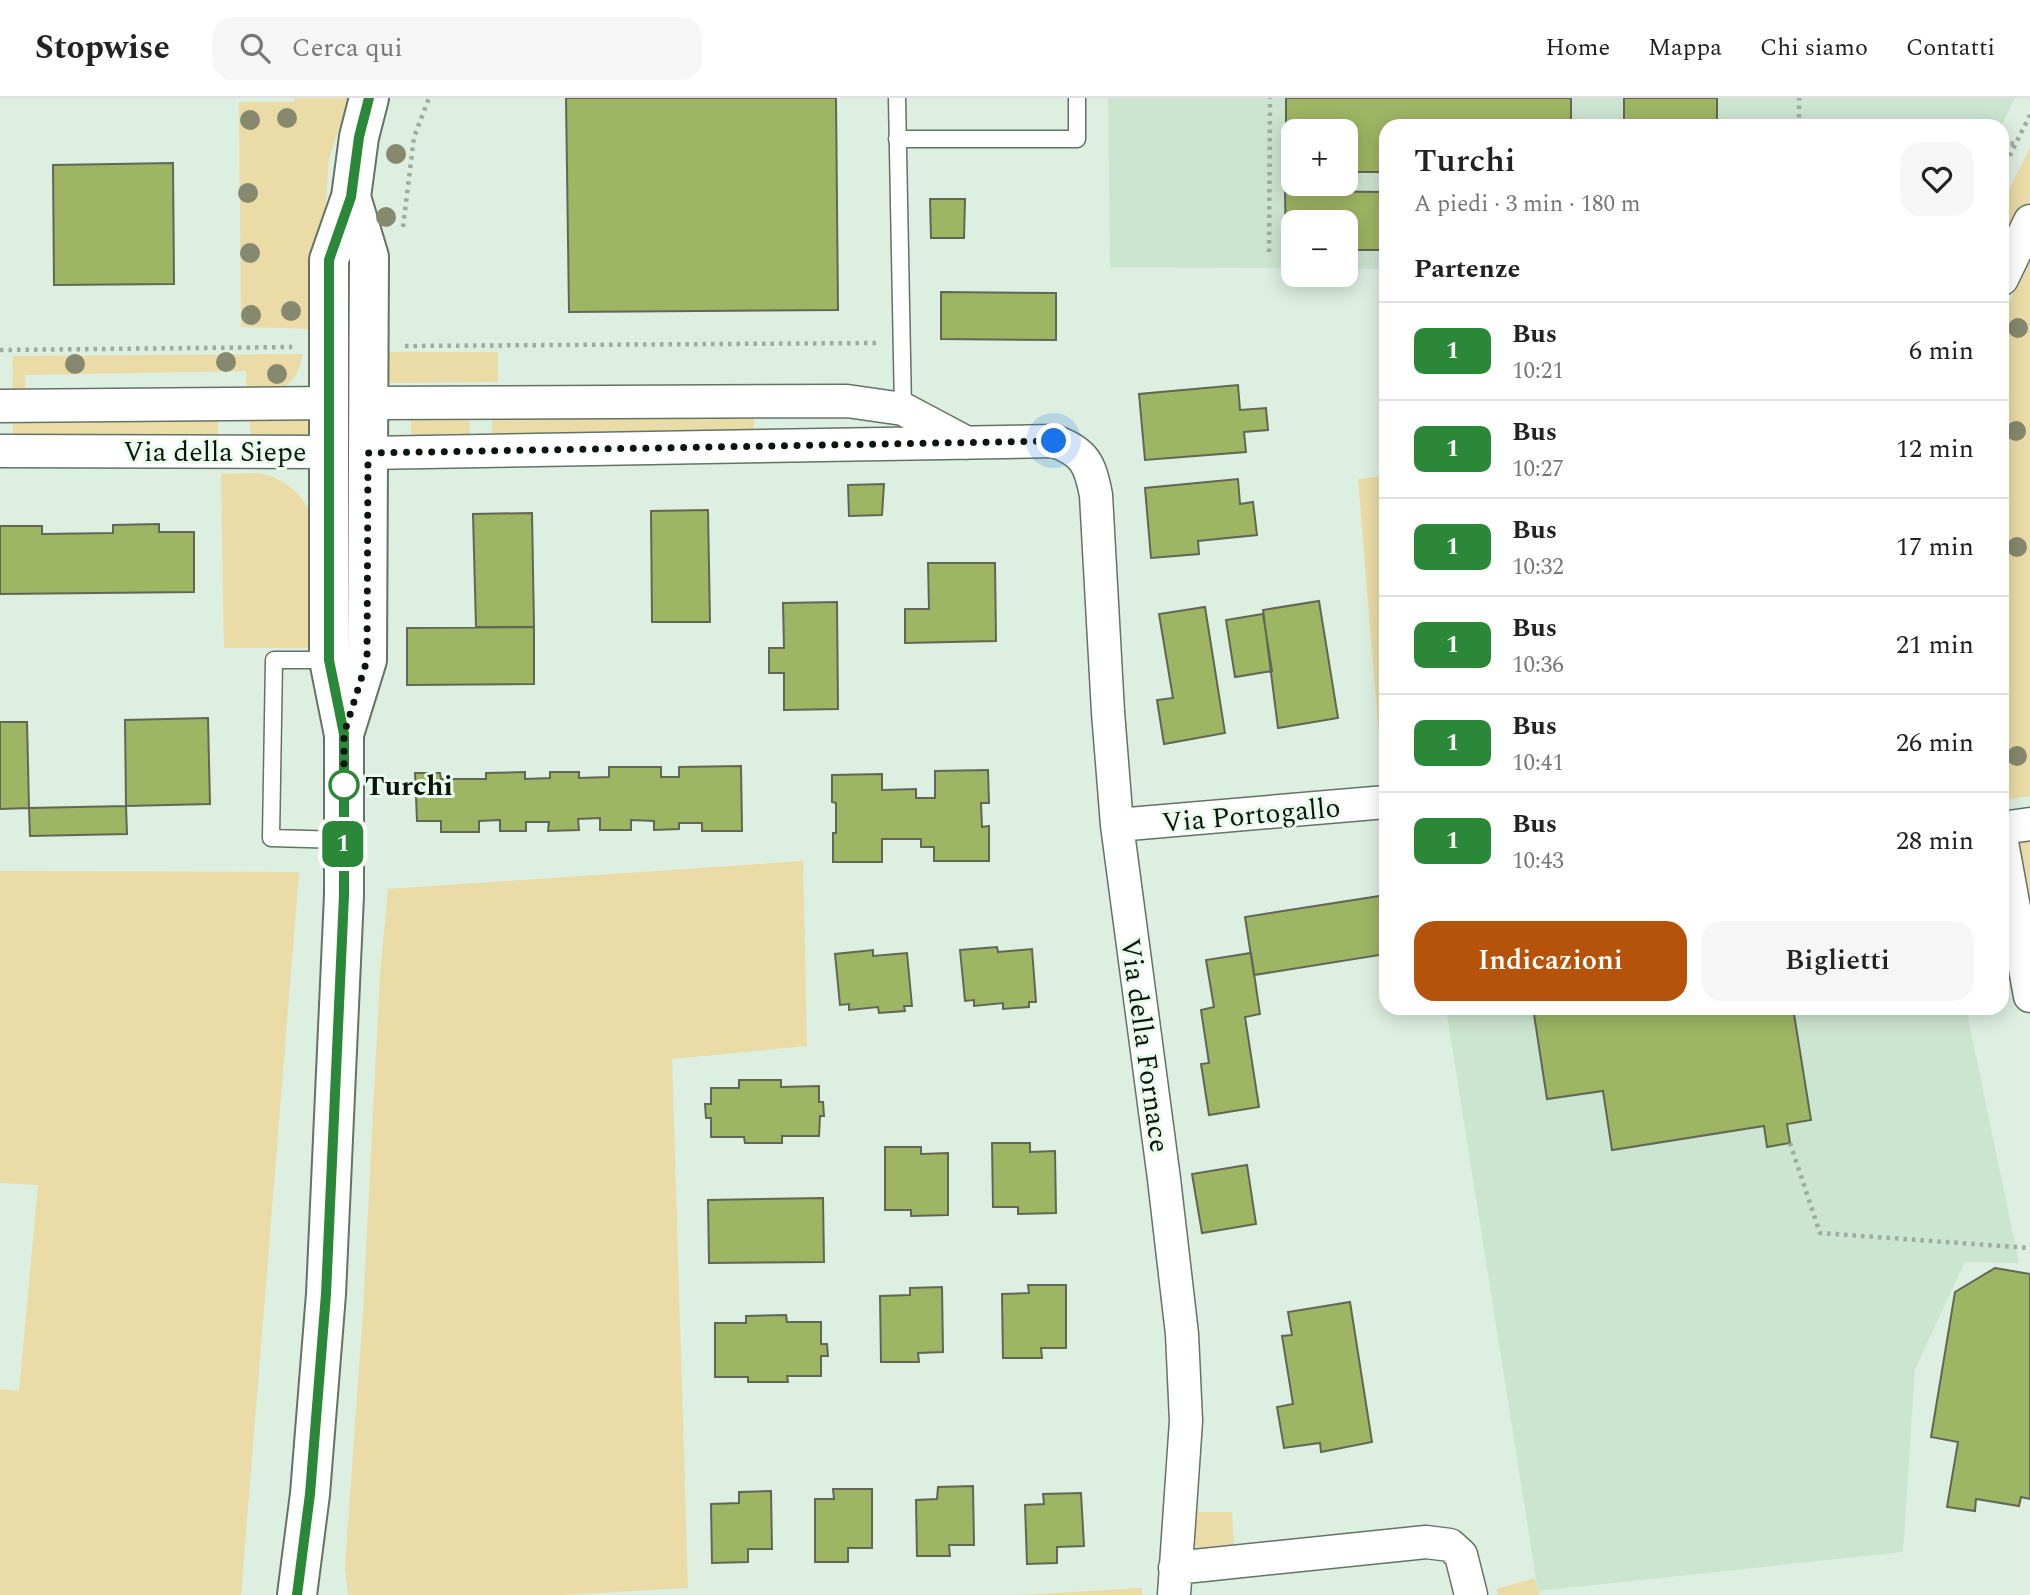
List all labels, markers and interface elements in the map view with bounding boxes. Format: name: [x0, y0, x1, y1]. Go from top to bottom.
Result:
search box: [212, 17, 702, 80]
text: Stopwise: [35, 23, 170, 73]
text: Cerca qui: [292, 28, 403, 68]
icon: search: [236, 29, 274, 67]
text: Home: [1545, 30, 1610, 66]
text: Mappa: [1648, 30, 1722, 66]
text: Chi siamo: [1760, 30, 1868, 66]
text: Contatti: [1906, 30, 1995, 66]
map controls: [1281, 119, 1358, 287]
button: +: [1281, 119, 1358, 196]
text: Turchi: [1414, 136, 1516, 186]
button: heart: [1900, 142, 1974, 216]
text: A piedi · 3 min · 180 m: [1414, 187, 1640, 222]
button: −: [1281, 210, 1358, 287]
text: Partenze: [1414, 249, 1521, 289]
text: Bus: [1512, 314, 1557, 354]
text: 6 min: [1909, 331, 1974, 371]
text: 1: [1446, 333, 1459, 369]
text: 10:21: [1512, 354, 1564, 389]
text: Bus: [1512, 412, 1557, 452]
your location: [1036, 423, 1071, 458]
text: 12 min: [1896, 429, 1974, 469]
street label: Via della Siepe: [123, 431, 307, 474]
text: 1: [1446, 431, 1459, 467]
text: 10:27: [1512, 452, 1564, 487]
text: Bus: [1512, 510, 1557, 550]
text: 17 min: [1896, 527, 1974, 567]
text: 1: [1446, 529, 1459, 565]
text: 10:32: [1512, 550, 1564, 585]
text: Bus: [1512, 608, 1557, 648]
text: 21 min: [1896, 625, 1974, 665]
text: 1: [1446, 627, 1459, 663]
text: 10:36: [1512, 648, 1564, 683]
text: Bus: [1512, 706, 1557, 746]
text: 26 min: [1896, 723, 1974, 763]
text: 1: [1446, 725, 1459, 761]
text: 10:41: [1512, 746, 1564, 781]
place label: Turchi: [365, 765, 453, 808]
marker: Turchi: [329, 770, 359, 800]
street label: Via Portogallo: [1160, 786, 1342, 845]
text: Bus: [1512, 804, 1557, 844]
line badge: 1: [320, 821, 366, 867]
text: 28 min: [1896, 821, 1974, 861]
text: 1: [1446, 823, 1459, 859]
text: 1: [336, 826, 350, 862]
text: 10:43: [1512, 844, 1564, 879]
button: Indicazioni: [1414, 921, 1687, 1001]
button: Biglietti: [1701, 921, 1974, 1001]
street label: Via della Fornace: [1108, 935, 1181, 1155]

